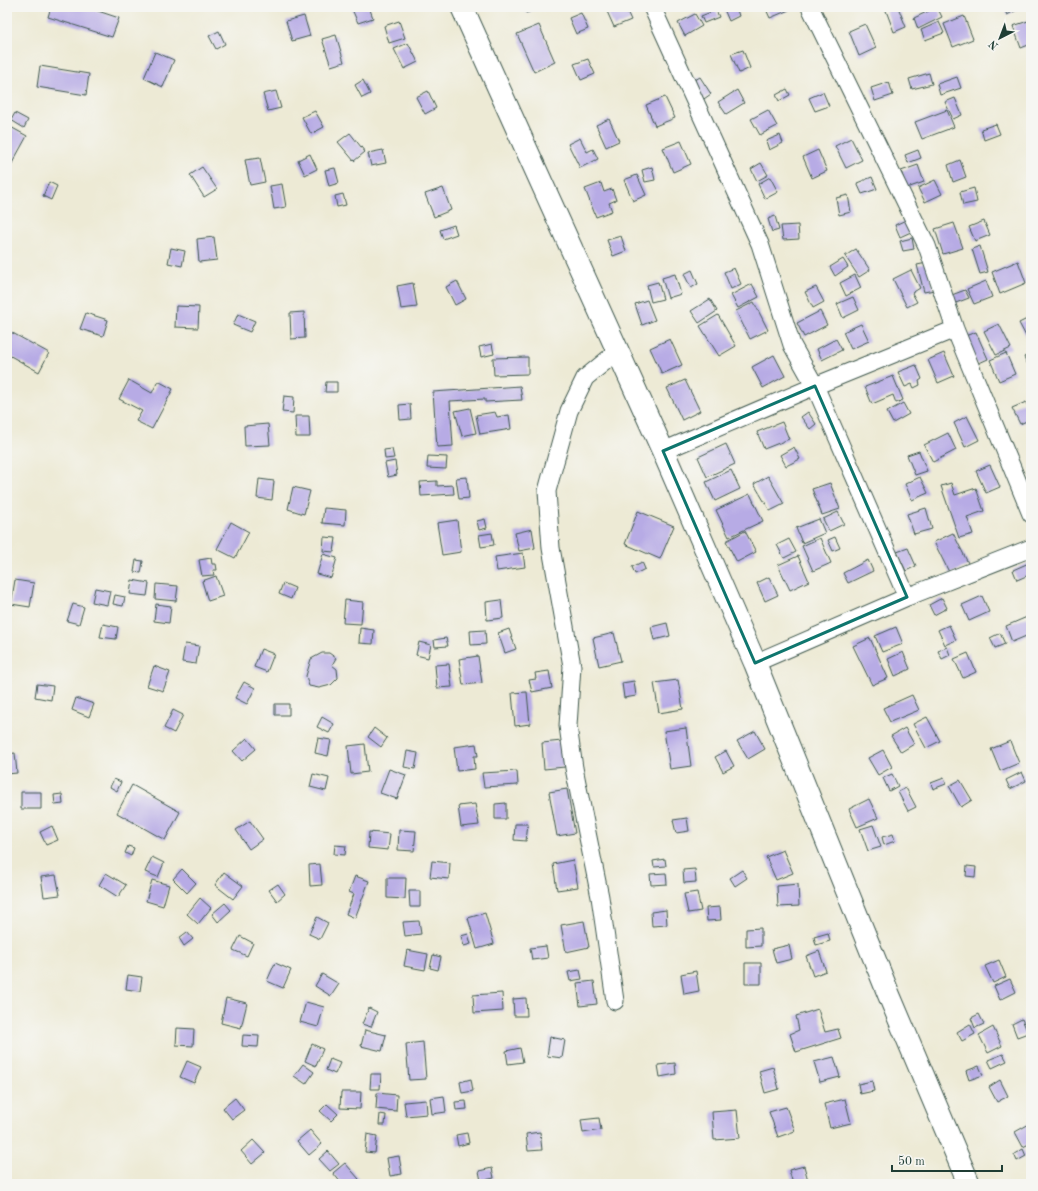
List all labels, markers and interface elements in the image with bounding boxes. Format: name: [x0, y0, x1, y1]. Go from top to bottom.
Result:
north arrow: [980, 18, 1020, 58]
text: N: [987, 37, 1001, 51]
scale bar: [892, 1147, 1002, 1173]
text: 50 m: [898, 1155, 925, 1168]

